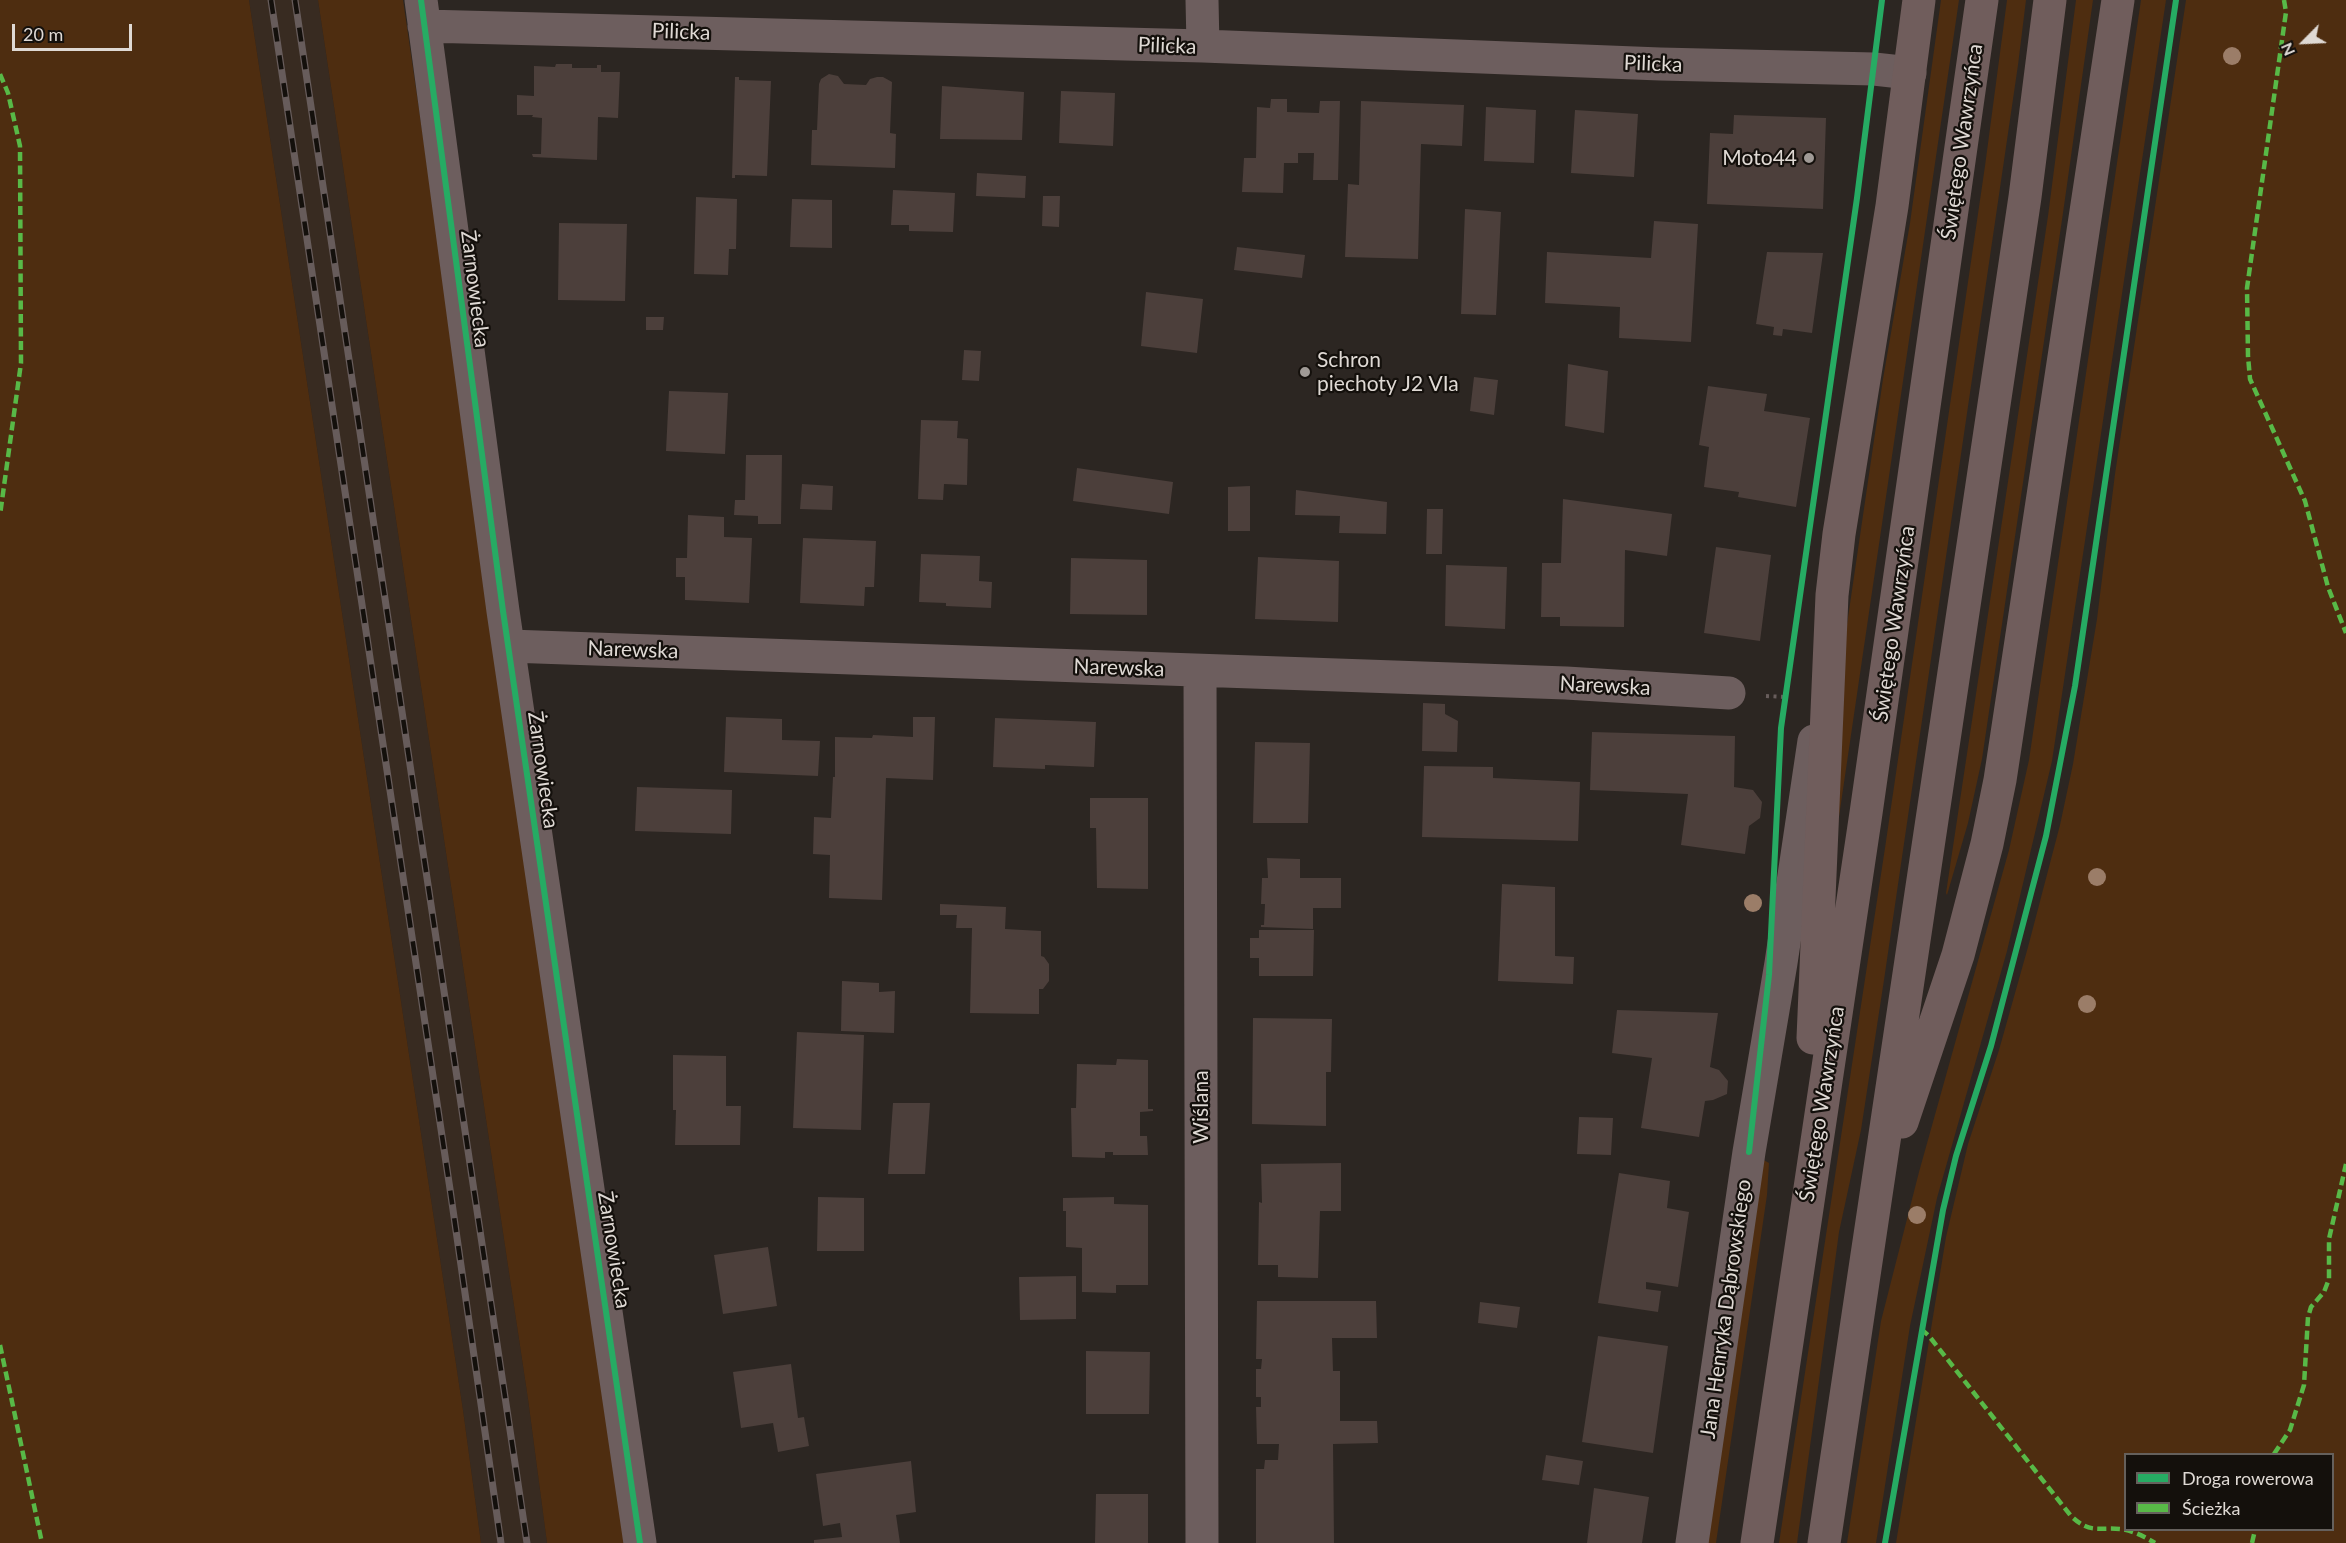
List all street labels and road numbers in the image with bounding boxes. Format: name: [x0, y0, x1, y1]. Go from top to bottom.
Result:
street label: Pilicka: [651, 18, 711, 46]
street label: Pilicka: [1137, 32, 1197, 60]
street label: Świętego Wawrzyńca: [1936, 42, 1988, 242]
street label: Pilicka: [1623, 50, 1683, 78]
street label: Żarnowiecka: [455, 229, 495, 349]
street label: Świętego Wawrzyńca: [1868, 524, 1920, 724]
street label: Narewska: [587, 636, 679, 664]
street label: Narewska: [1073, 654, 1165, 682]
street label: Narewska: [1559, 671, 1651, 701]
street label: Żarnowiecka: [522, 710, 564, 830]
street label: Świętego Wawrzyńca: [1794, 1004, 1850, 1204]
street label: Wiślana: [1188, 1070, 1214, 1144]
street label: Jana Henryka Dąbrowskiego: [1695, 1178, 1757, 1440]
street label: Żarnowiecka: [592, 1190, 636, 1310]

